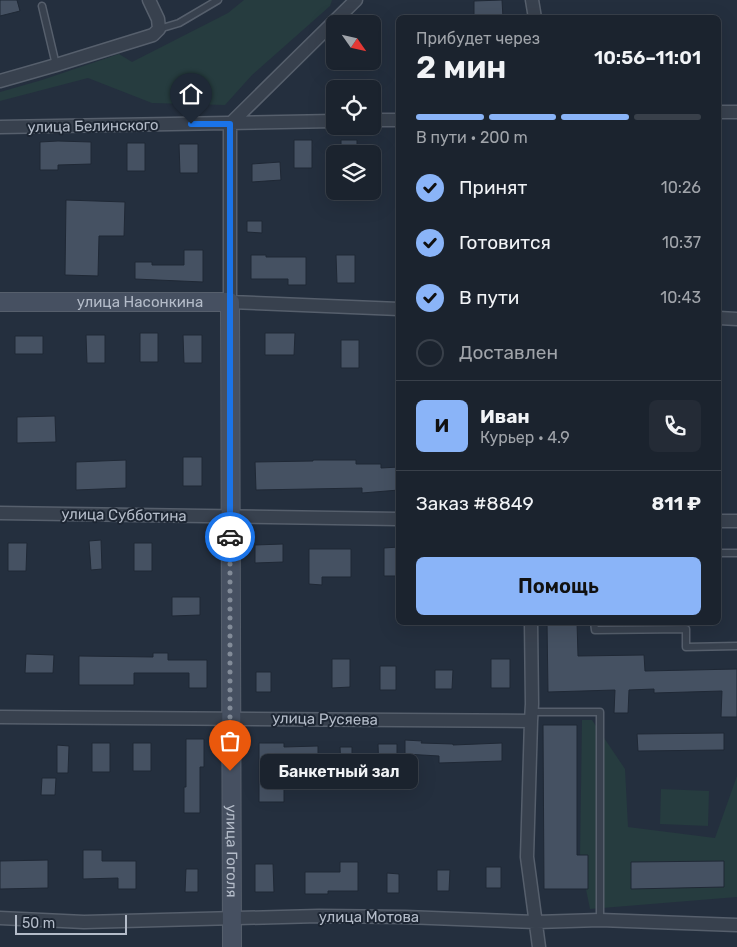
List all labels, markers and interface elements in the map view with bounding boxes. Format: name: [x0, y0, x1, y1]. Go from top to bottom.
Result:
north arrow: [326, 15, 381, 70]
map controls: [326, 15, 381, 200]
text: Прибудет через: [416, 29, 540, 48]
text: 10:56–11:01: [594, 46, 701, 69]
text: 2 мин: [416, 48, 507, 86]
pin: [170, 73, 212, 124]
icon: home: [177, 80, 205, 108]
button: locate: [326, 80, 381, 135]
street label: улица Белинского: [27, 116, 159, 136]
text: В пути · 200 m: [416, 128, 528, 147]
button: layers: [326, 145, 381, 200]
icon: check: [416, 174, 444, 202]
text: Принят: [459, 176, 527, 199]
text: 10:26: [661, 178, 701, 197]
icon: check: [416, 229, 444, 257]
text: Готовится: [459, 231, 551, 254]
text: 10:37: [662, 233, 701, 252]
icon: check: [416, 284, 444, 312]
text: В пути: [459, 286, 519, 309]
text: 10:43: [660, 288, 701, 307]
street label: улица Насонкина: [77, 293, 203, 311]
text: Доставлен: [459, 341, 558, 364]
button: phone: [649, 400, 701, 452]
text: Иван: [480, 405, 530, 428]
text: И: [435, 414, 449, 437]
text: Курьер · 4.9: [480, 428, 570, 447]
text: Заказ #8849: [416, 492, 534, 515]
text: 811 ₽: [652, 492, 701, 515]
street label: улица Субботина: [61, 505, 187, 525]
courier: [205, 512, 255, 562]
icon: car: [216, 523, 244, 551]
button: Помощь: [416, 557, 701, 615]
street label: улица Русяева: [272, 709, 378, 729]
pin: [209, 720, 251, 771]
icon: bag: [216, 727, 244, 755]
callout: Банкетный зал: [260, 754, 418, 788]
text: Банкетный зал: [278, 762, 400, 781]
street label: улица Гоголя: [223, 804, 241, 898]
street label: улица Мотова: [319, 908, 419, 926]
scale bar: [15, 912, 128, 935]
text: 50 m: [22, 915, 55, 932]

